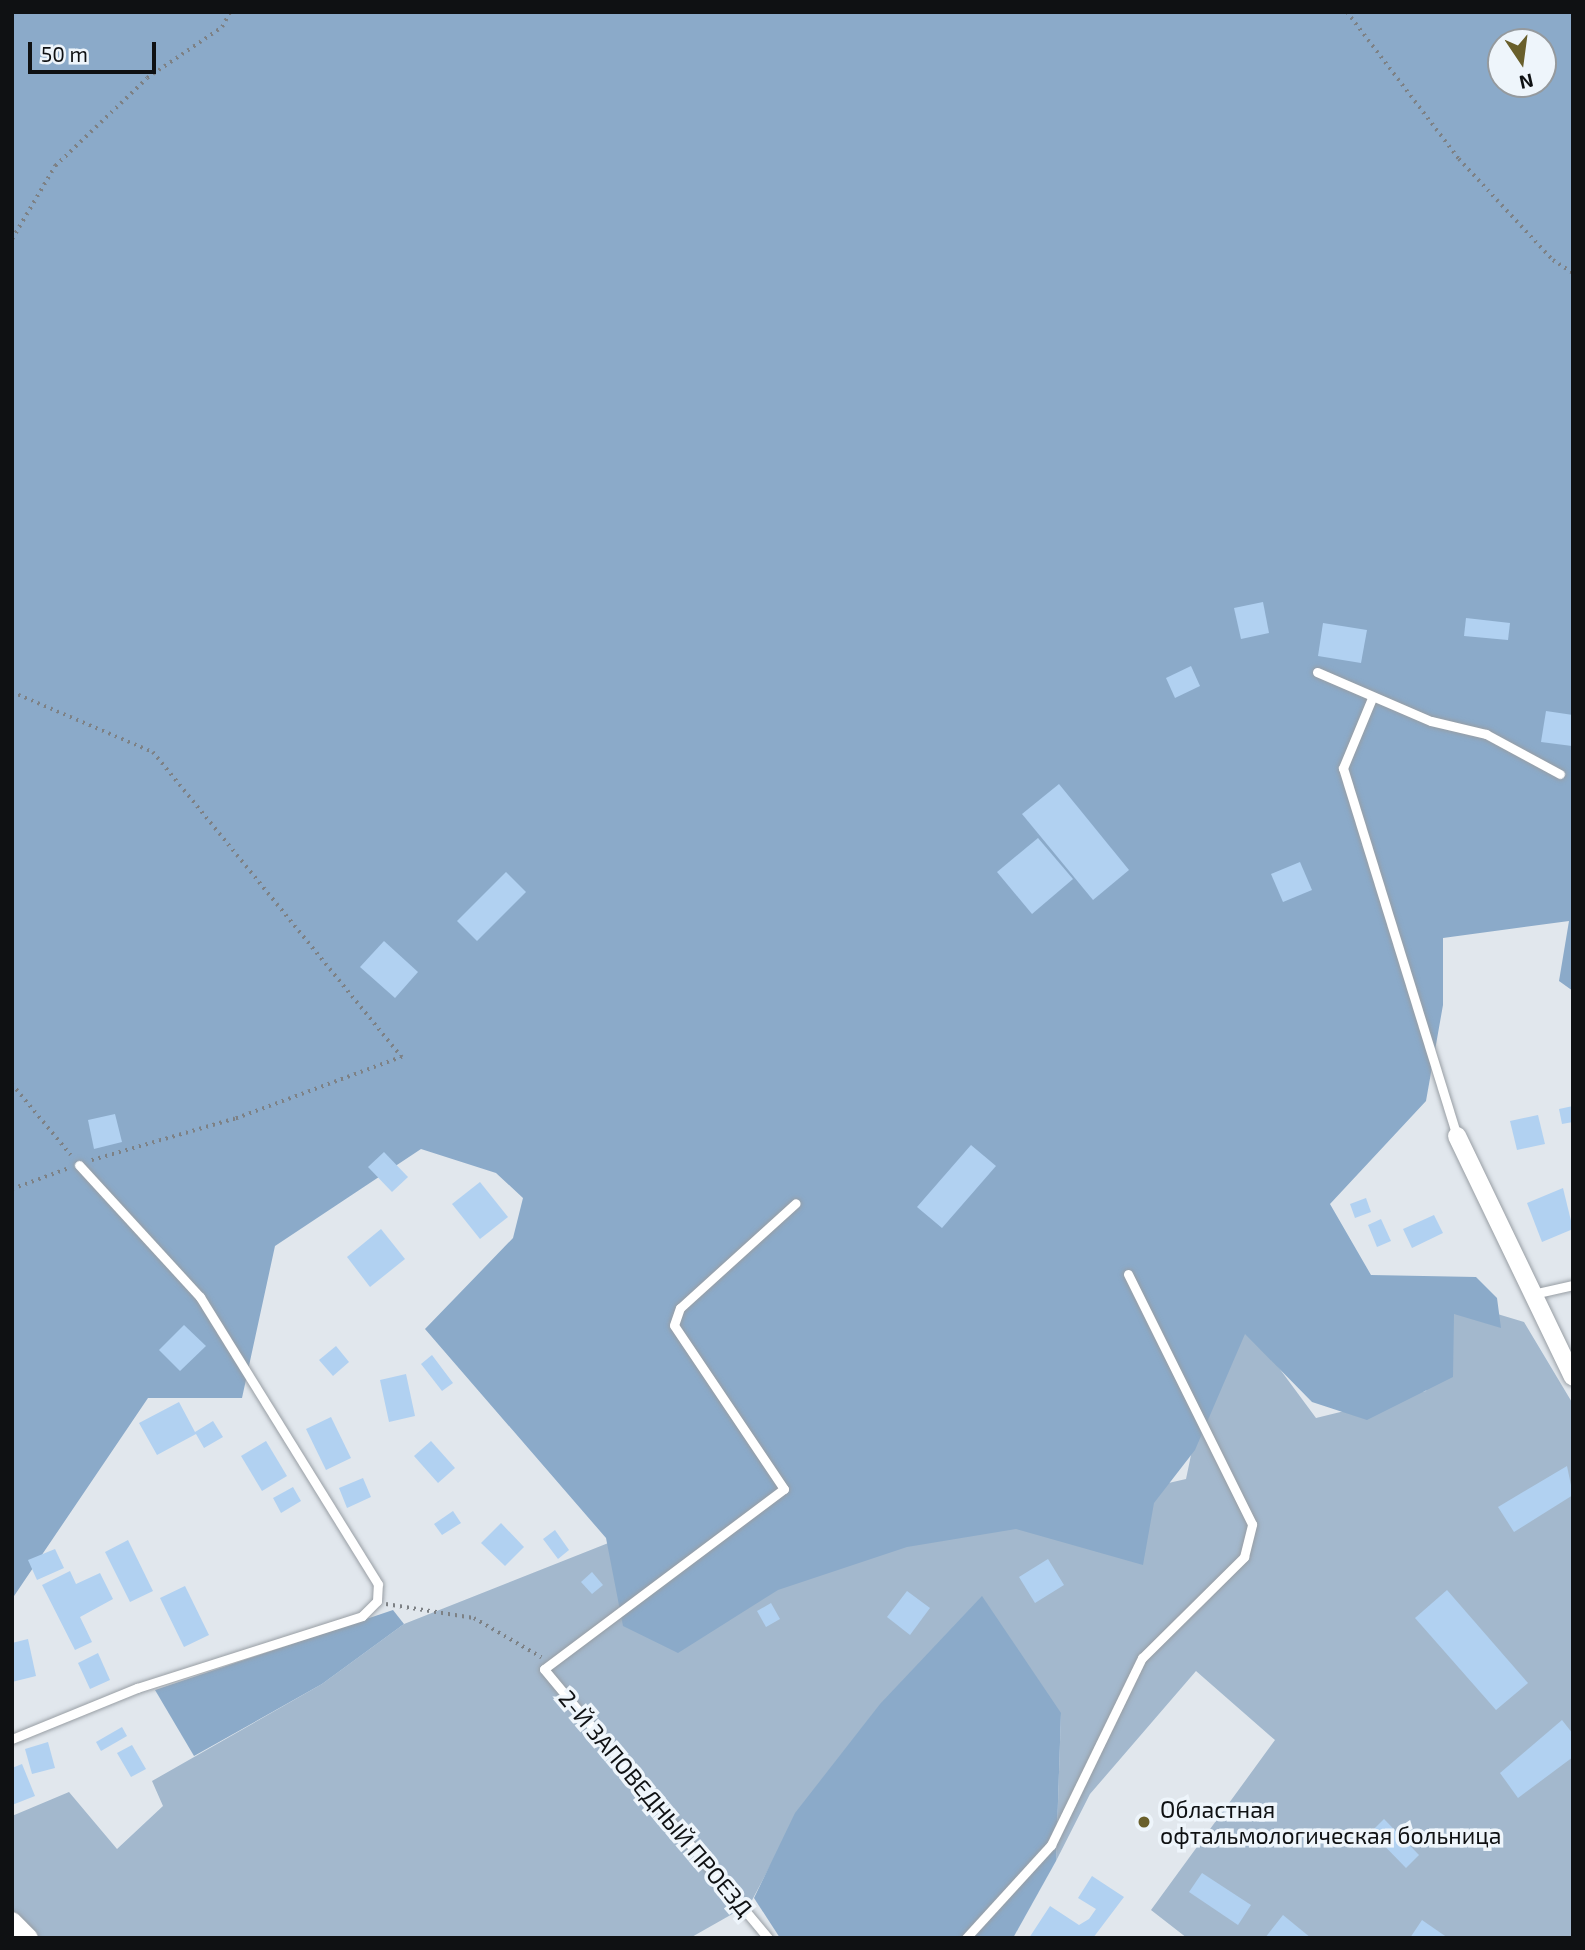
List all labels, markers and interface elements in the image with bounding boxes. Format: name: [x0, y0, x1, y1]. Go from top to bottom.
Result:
scale bar: [32, 28, 159, 72]
north arrow: [1487, 28, 1557, 98]
text: 50 m: [41, 41, 88, 66]
text: N: [1517, 69, 1536, 95]
street label: 2-Й ЗАПОВЕДНЫЙ ПРОЕЗД: [553, 1684, 759, 1922]
place label: Областная офтальмологическая больница: [1160, 1795, 1502, 1849]
marker: Областная офтальмологическая больница: [1134, 1812, 1154, 1832]

